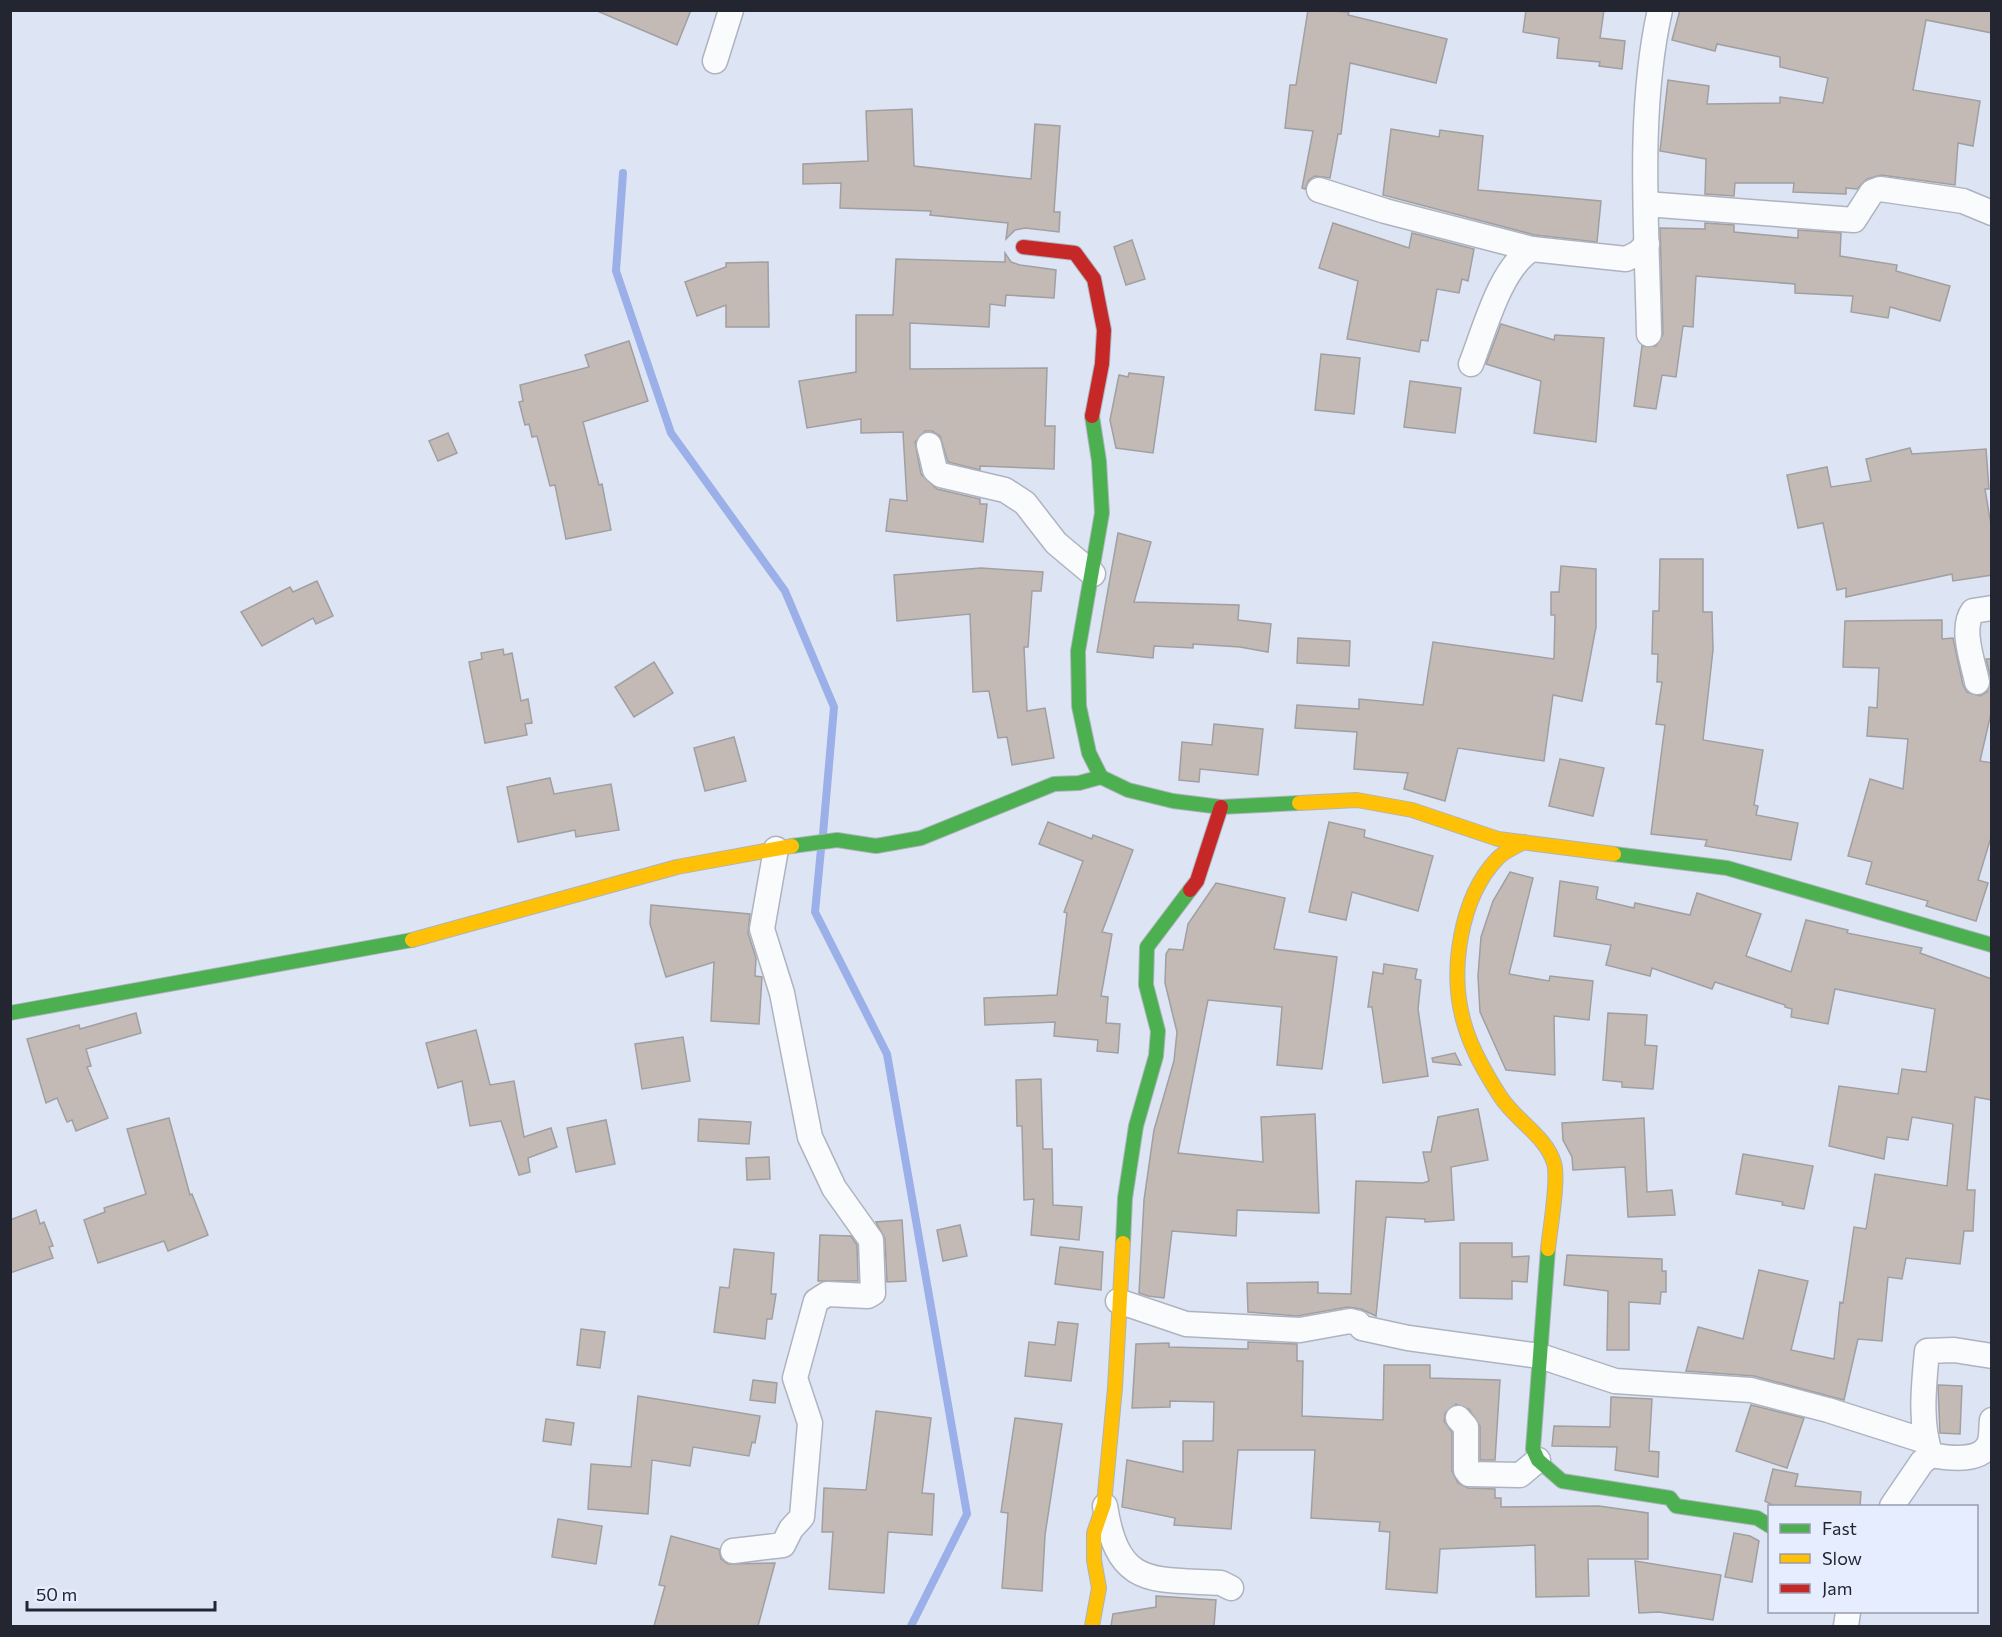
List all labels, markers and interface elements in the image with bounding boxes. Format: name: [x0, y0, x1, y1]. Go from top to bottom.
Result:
legend: [1768, 1505, 1978, 1613]
text: Fast: [1822, 1517, 1857, 1539]
text: Slow: [1822, 1547, 1862, 1569]
scale bar: [27, 1574, 214, 1612]
text: Jam: [1822, 1577, 1852, 1599]
text: 50 m: [36, 1583, 77, 1605]

